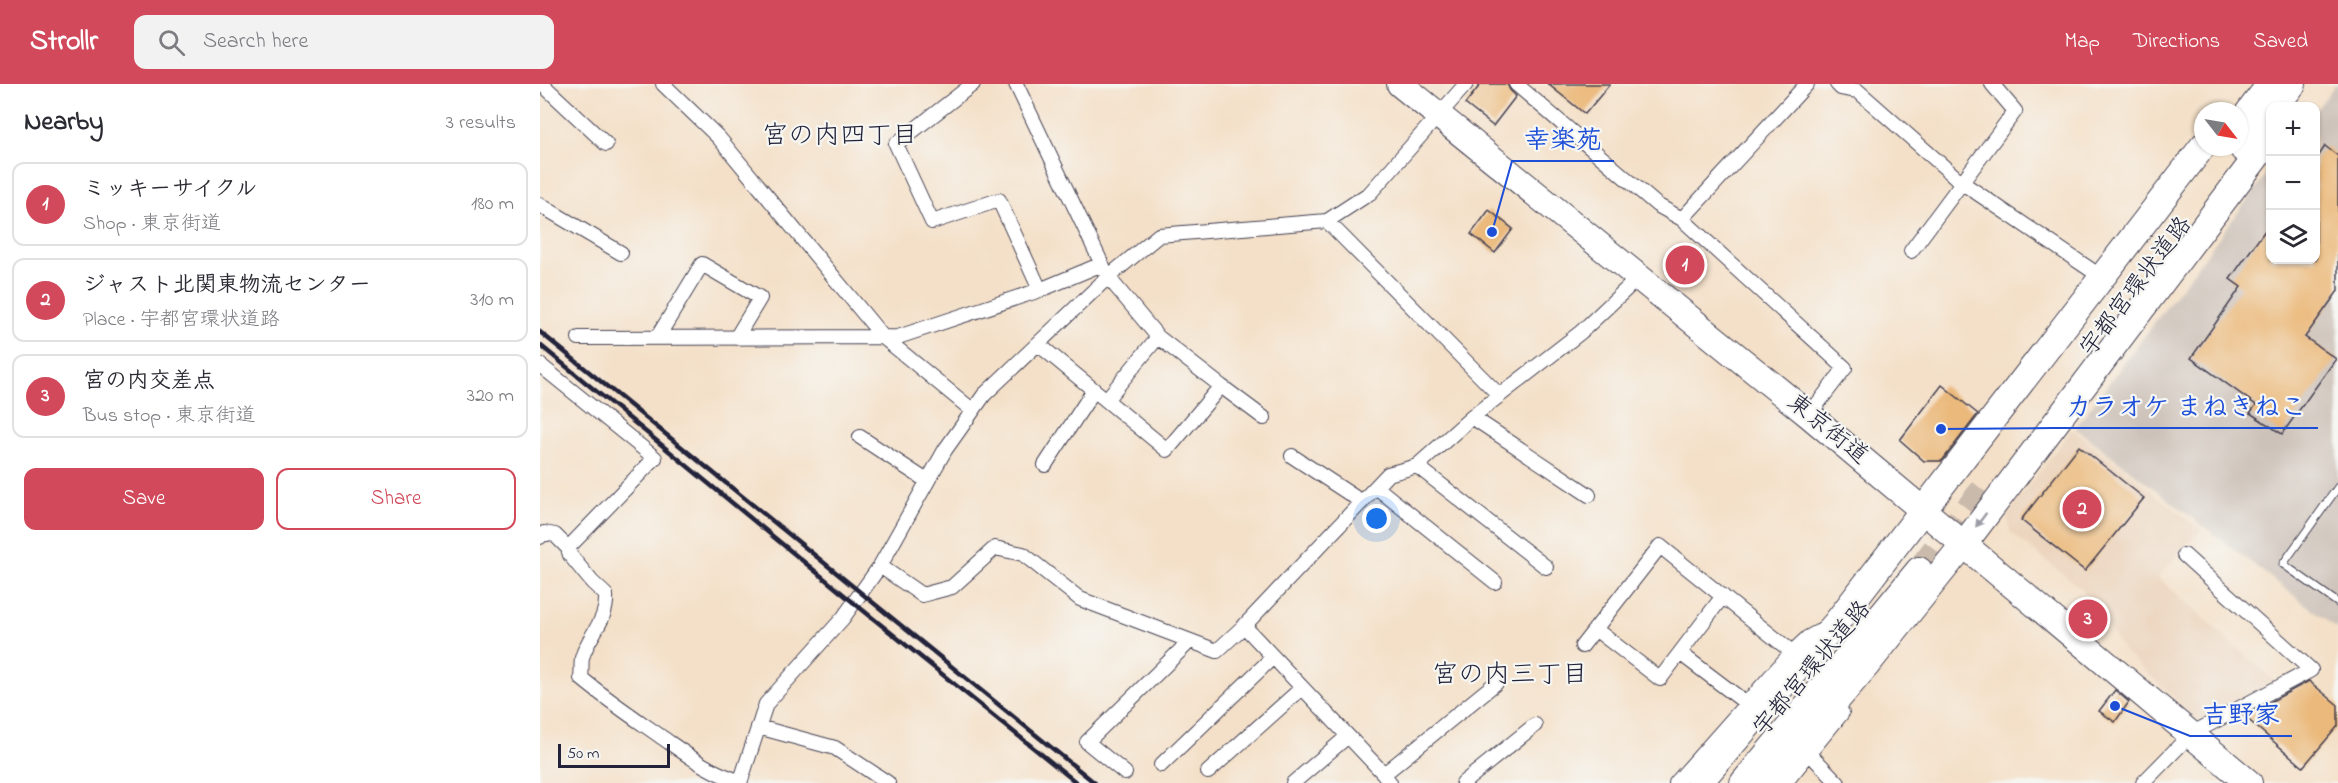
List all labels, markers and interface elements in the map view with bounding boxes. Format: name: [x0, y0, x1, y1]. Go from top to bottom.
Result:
search box: [134, 15, 554, 69]
text: Strollr: [30, 22, 98, 63]
icon: search: [155, 26, 188, 59]
text: Search here: [203, 26, 308, 58]
text: Map: [2064, 27, 2100, 57]
text: Directions: [2133, 27, 2220, 57]
text: Saved: [2253, 27, 2308, 57]
north arrow: [2194, 102, 2248, 156]
map controls: [2266, 102, 2320, 264]
button: +: [2266, 102, 2320, 156]
text: Nearby: [24, 104, 103, 142]
text: 3 results: [446, 109, 516, 138]
callout: 幸楽苑: [1512, 117, 1614, 161]
district label: 宮の内四丁目: [762, 118, 918, 156]
text: 幸楽苑: [1524, 123, 1602, 161]
button: −: [2266, 156, 2320, 210]
text: ミッキーサイクル: [83, 174, 257, 206]
text: 1: [42, 190, 49, 219]
text: 180 m: [471, 190, 514, 219]
street label: 宇都宮環状道路: [2072, 209, 2202, 365]
text: Shop · 東京街道: [83, 210, 221, 239]
button: layers: [2266, 210, 2320, 264]
pin: 1: [1666, 242, 1704, 288]
text: ジャスト北関東物流センター: [83, 270, 371, 302]
text: 2: [41, 286, 50, 315]
text: 310 m: [470, 286, 514, 315]
text: Place · 宇都宮環状道路: [83, 306, 280, 335]
text: 宮の内交差点: [83, 366, 215, 398]
text: 3: [41, 382, 50, 411]
text: 320 m: [467, 382, 514, 411]
callout: カラオケ まねきねこ: [2053, 384, 2318, 428]
street label: 東京街道: [1779, 386, 1875, 474]
text: カラオケ まねきねこ: [2066, 390, 2306, 428]
text: Bus stop · 東京街道: [83, 402, 255, 431]
button: Save: [24, 468, 264, 530]
button: Share: [276, 468, 516, 530]
pin: 2: [2062, 486, 2102, 532]
your location: [1362, 504, 1391, 533]
one-way arrow: [1976, 513, 1988, 528]
street label: 宇都宮環状道路: [1746, 593, 1880, 745]
pin: 3: [2068, 596, 2108, 642]
district label: 宮の内三丁目: [1432, 657, 1588, 695]
callout: 吉野家: [2190, 692, 2292, 736]
text: 吉野家: [2202, 698, 2280, 736]
scale bar: [558, 741, 670, 768]
text: 50 m: [567, 742, 599, 766]

